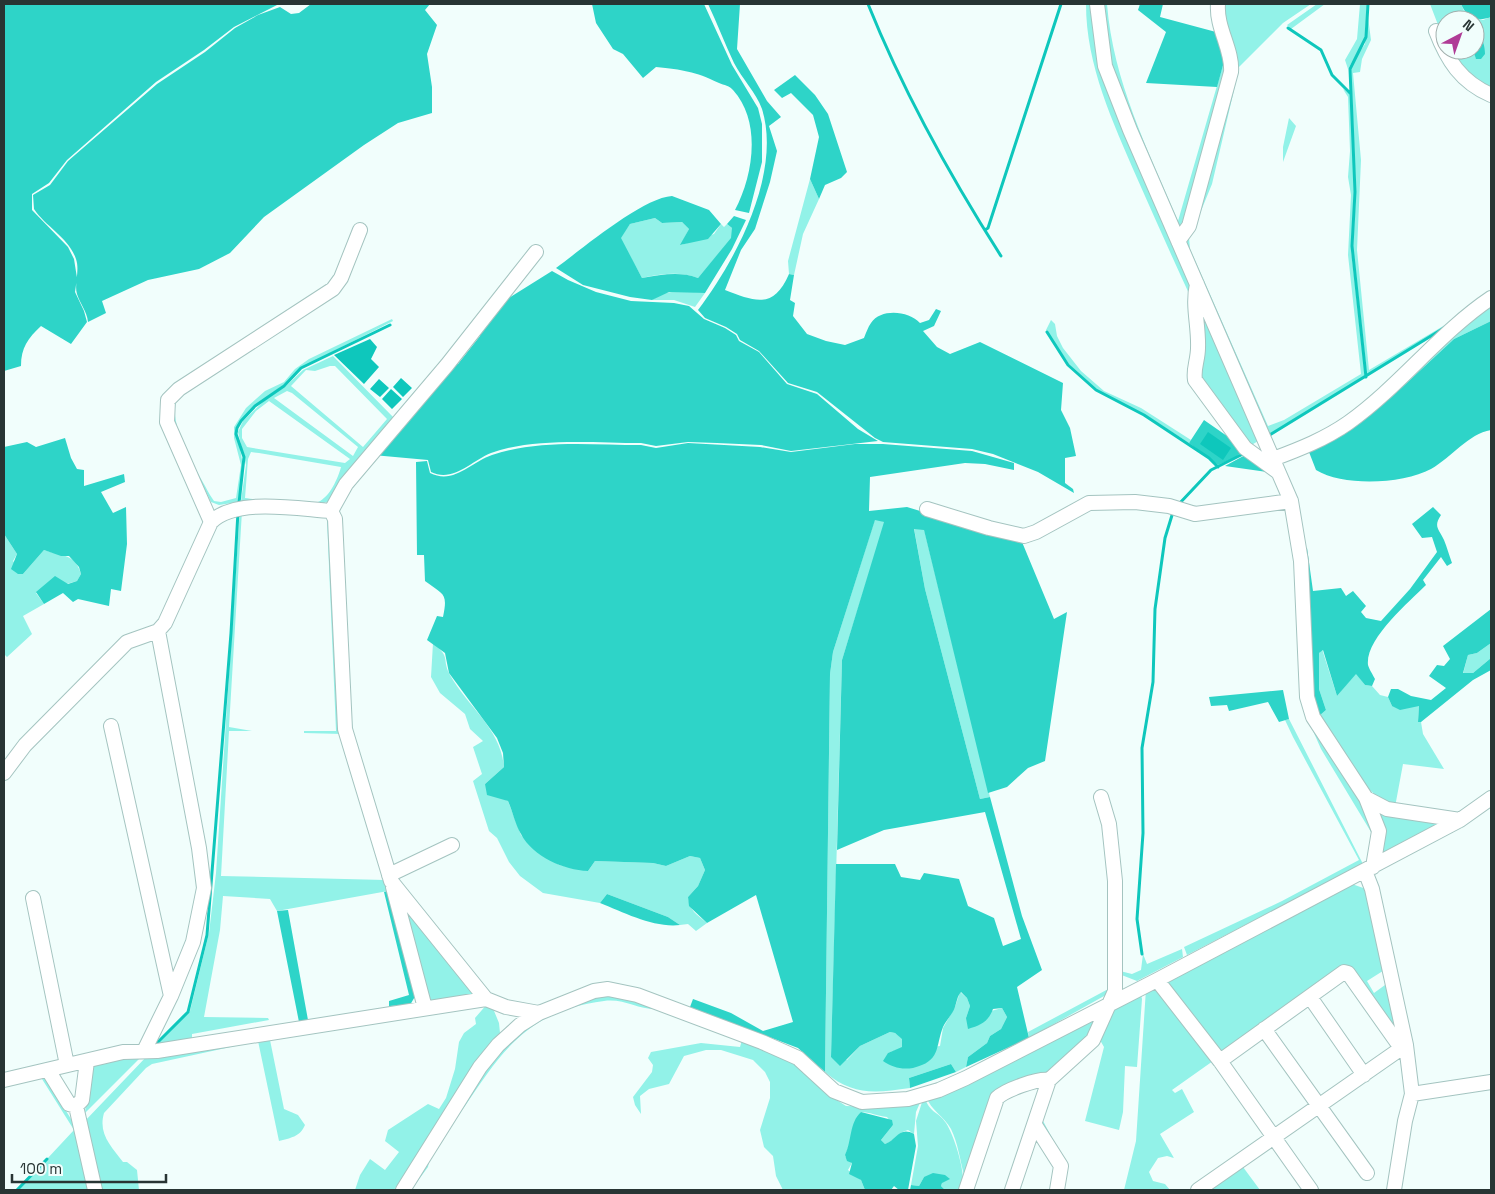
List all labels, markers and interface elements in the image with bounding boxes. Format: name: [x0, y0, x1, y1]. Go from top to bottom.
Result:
north arrow: [1435, 10, 1485, 60]
text: N: [1459, 15, 1478, 35]
scale bar: [12, 1152, 166, 1184]
text: 100 m: [20, 1159, 62, 1178]

